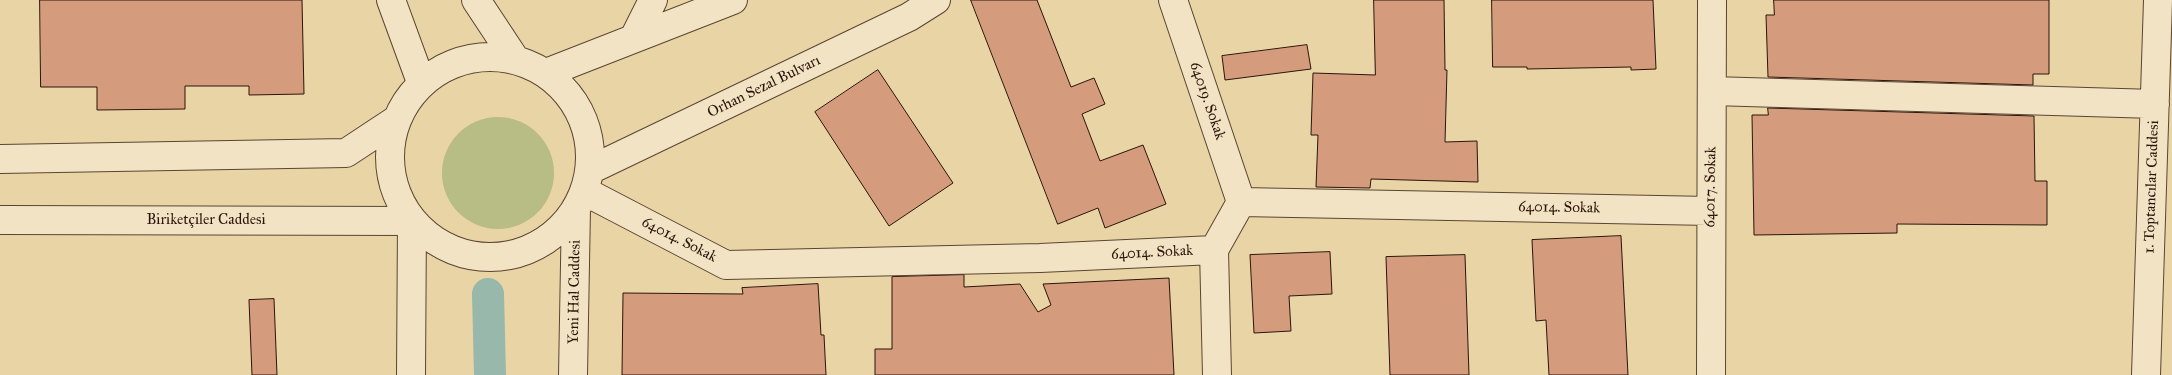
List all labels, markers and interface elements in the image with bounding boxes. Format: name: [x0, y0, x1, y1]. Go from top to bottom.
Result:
street label: Orhan Sezal Bulvarı: [705, 52, 823, 122]
street label: 64019. Sokak: [1185, 60, 1229, 142]
street label: 1. Toptancılar Caddesi: [2141, 120, 2163, 254]
street label: 64017. Sokak: [1701, 146, 1721, 228]
street label: 64014. Sokak: [1518, 198, 1600, 218]
street label: Biriketçiler Caddesi: [146, 211, 266, 229]
street label: 64014. Sokak: [638, 213, 720, 267]
street label: Yeni Hal Caddesi: [565, 240, 585, 344]
street label: 64014. Sokak: [1111, 242, 1193, 264]

